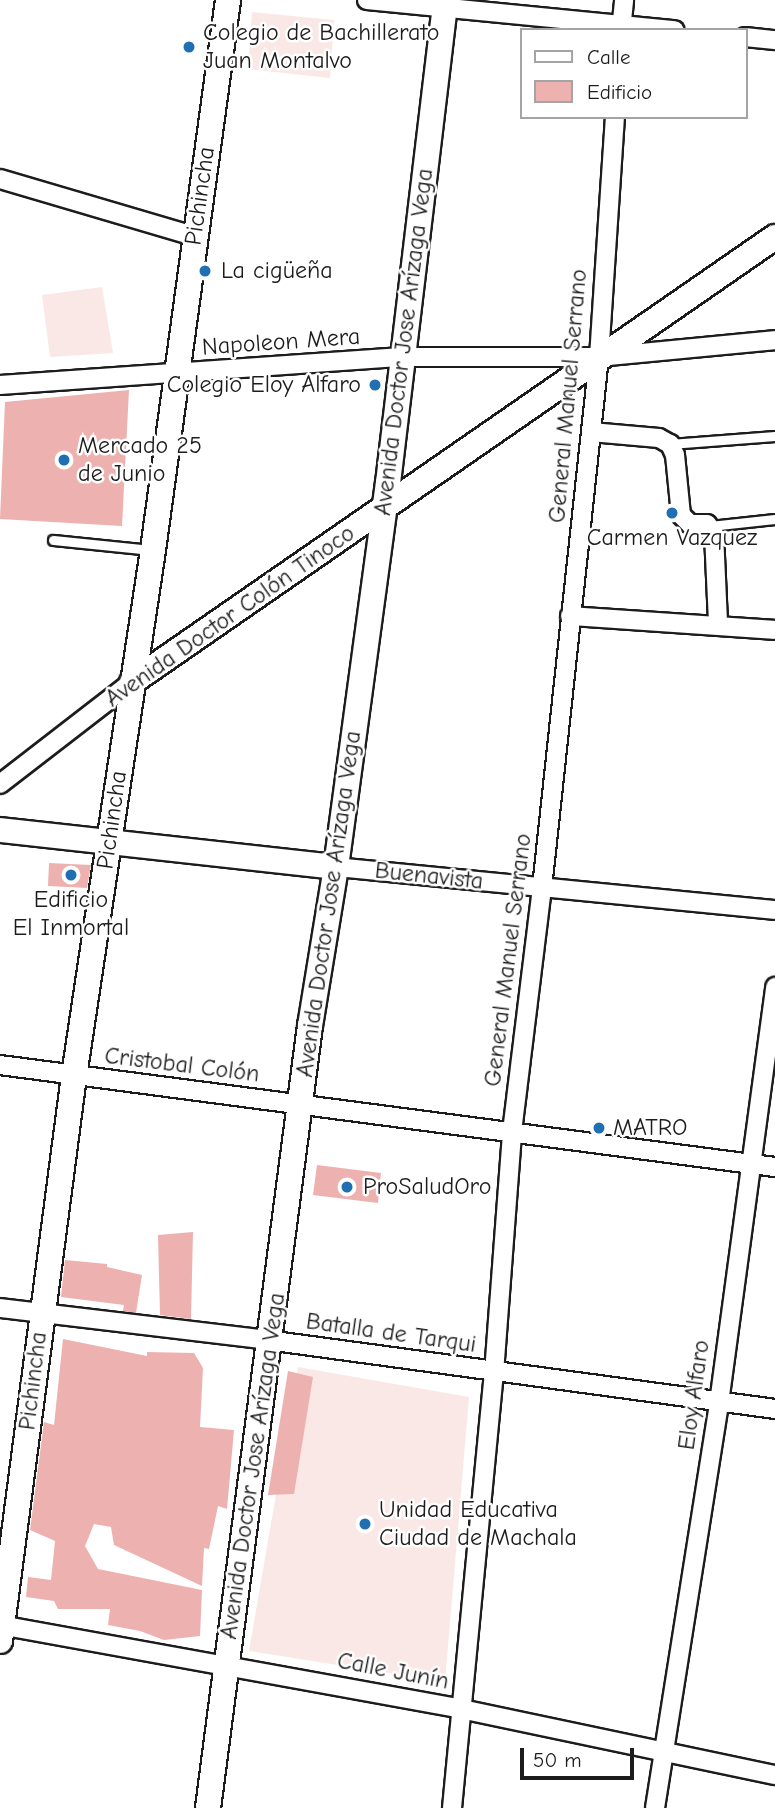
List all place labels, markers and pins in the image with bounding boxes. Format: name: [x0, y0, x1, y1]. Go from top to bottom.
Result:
place label: Colegio de Bachillerato Juan Montalvo: [203, 19, 439, 75]
marker: Colegio de Bachillerato Juan Montalvo: [181, 39, 197, 55]
place label: La cigüeña: [221, 257, 333, 285]
marker: La cigüeña: [195, 261, 215, 281]
place label: Colegio Eloy Alfaro: [167, 371, 361, 399]
marker: Colegio Eloy Alfaro: [367, 377, 383, 393]
place label: Mercado 25 de Junio: [78, 432, 202, 488]
marker: Mercado 25 de Junio: [56, 452, 72, 468]
marker: Carmen Vazquez: [664, 505, 680, 521]
place label: Carmen Vazquez: [587, 524, 757, 552]
marker: Edificio El Inmortal: [63, 867, 79, 883]
place label: Edificio El Inmortal: [13, 886, 129, 942]
place label: MATRO: [613, 1114, 688, 1142]
marker: MATRO: [591, 1120, 607, 1136]
place label: ProSaludOro: [363, 1173, 491, 1201]
marker: ProSaludOro: [337, 1177, 357, 1197]
place label: Unidad Educativa Ciudad de Machala: [379, 1496, 577, 1552]
marker: Unidad Educativa Ciudad de Machala: [357, 1516, 373, 1532]

